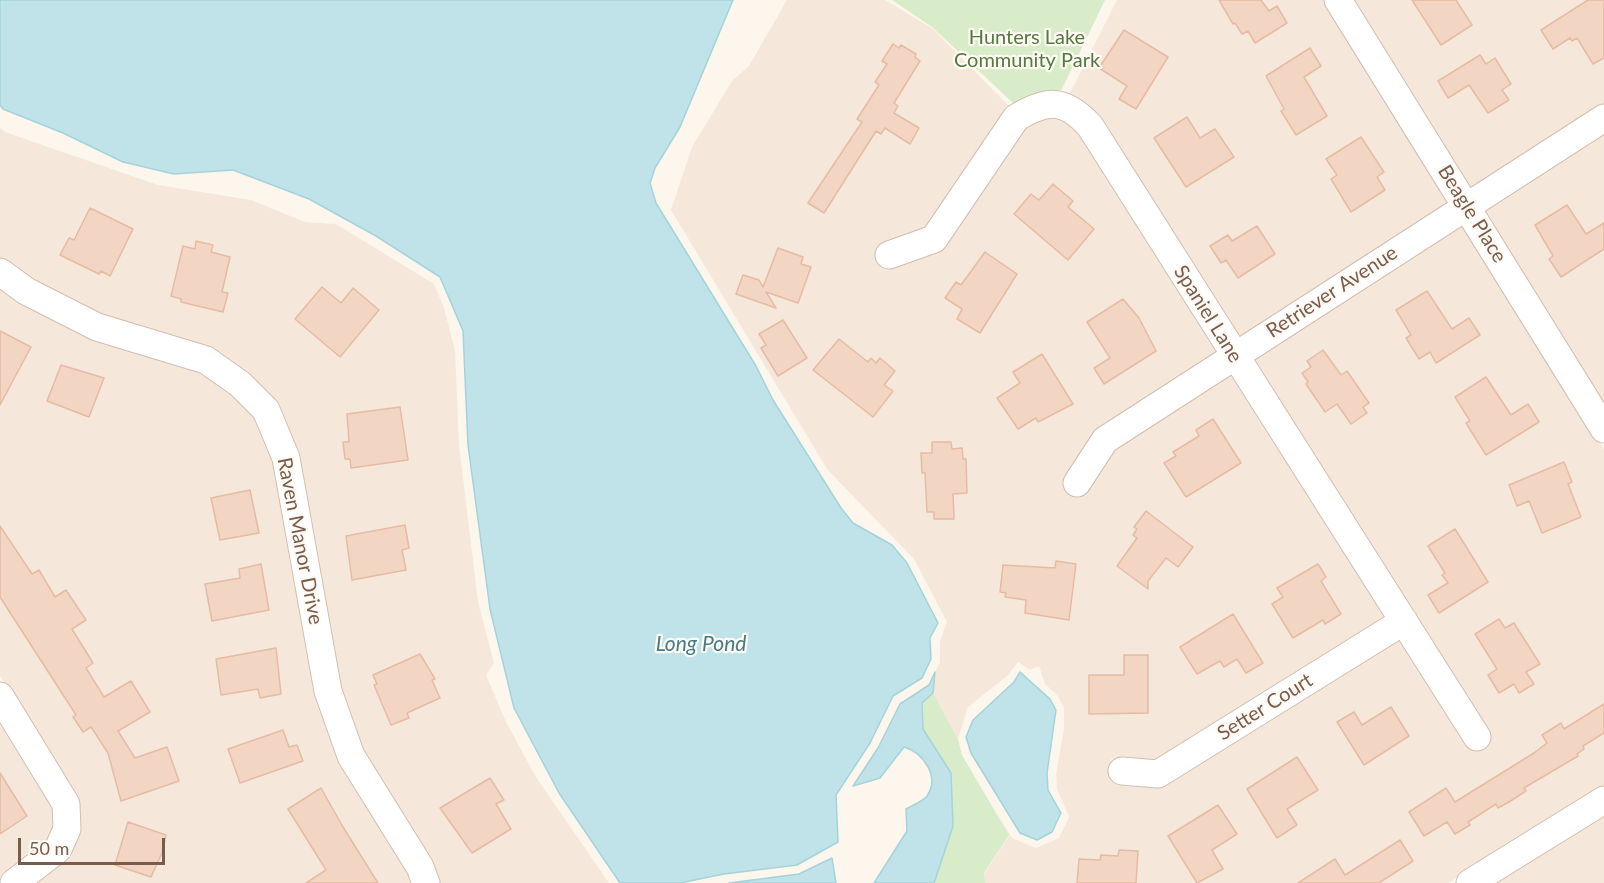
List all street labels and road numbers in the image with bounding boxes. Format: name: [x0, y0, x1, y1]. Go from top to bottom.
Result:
street label: Beagle Place: [1433, 161, 1511, 267]
street label: Retriever Avenue: [1262, 241, 1402, 343]
street label: Spaniel Lane: [1169, 261, 1247, 367]
street label: Raven Manor Drive: [272, 455, 328, 627]
street label: Setter Court: [1213, 668, 1317, 746]

